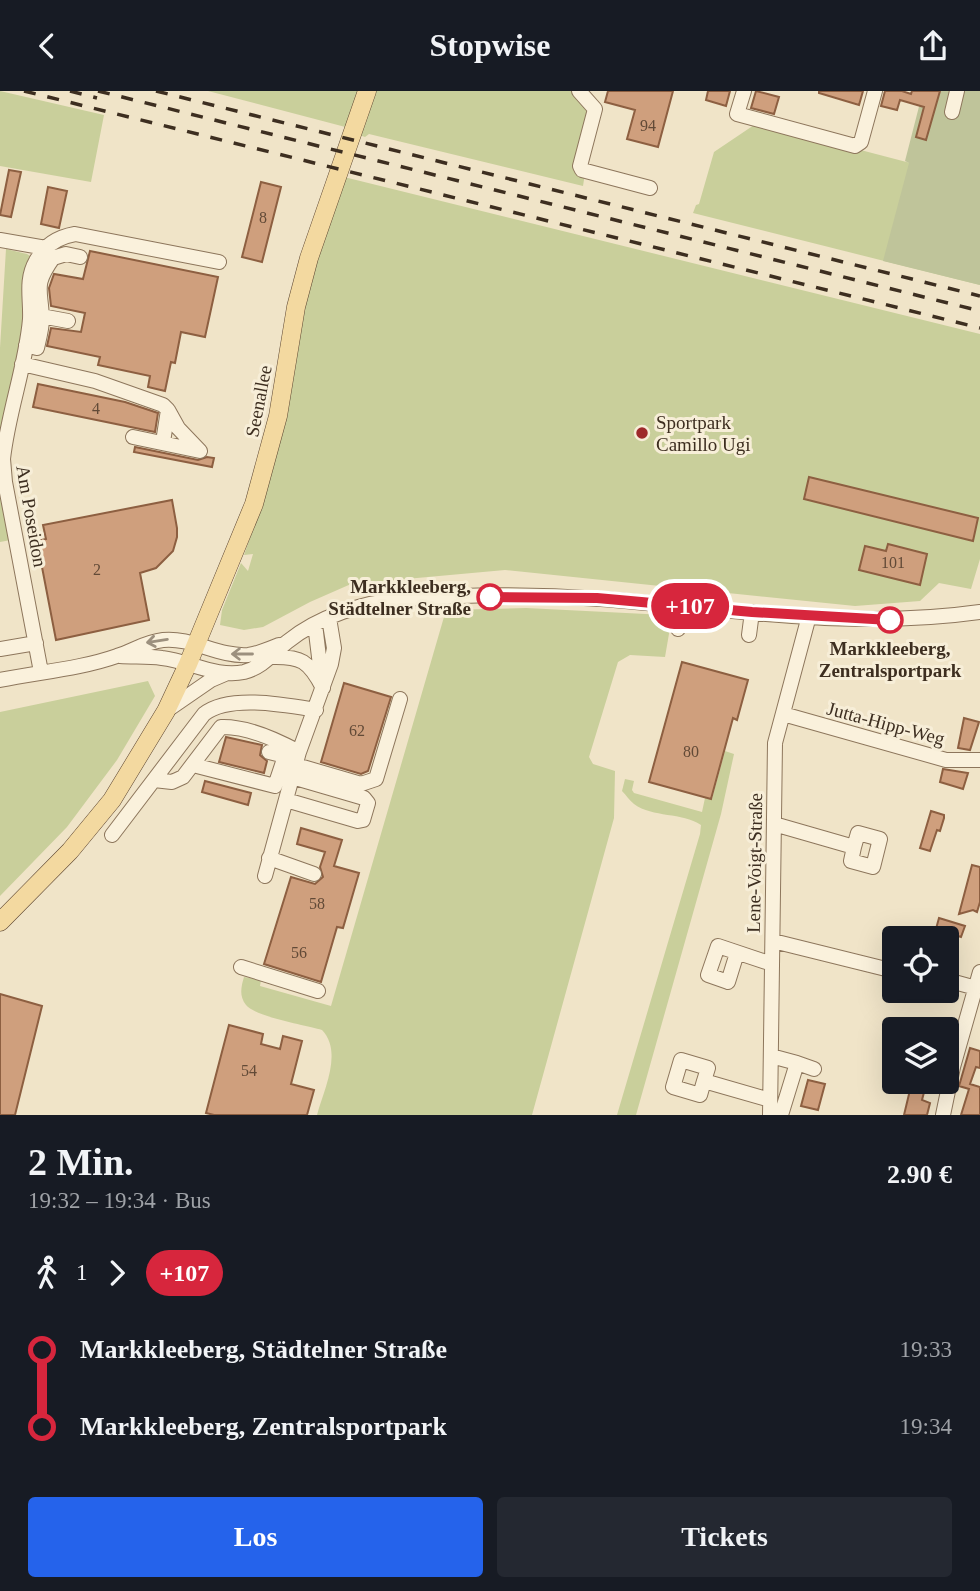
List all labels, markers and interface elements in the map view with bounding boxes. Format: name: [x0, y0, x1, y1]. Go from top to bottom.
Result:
icon: back: [28, 27, 66, 65]
text: Stopwise: [430, 27, 550, 63]
icon: share: [914, 27, 952, 65]
house number: 94: [640, 117, 656, 134]
house number: 8: [259, 209, 267, 226]
street label: Seenallee: [241, 363, 276, 439]
house number: 4: [92, 400, 100, 417]
place label: Sportpark Camillo Ugi: [656, 412, 750, 455]
marker: Sportpark Camillo Ugi: [634, 425, 650, 441]
street label: Am Poseidon: [12, 464, 51, 569]
house number: 101: [881, 554, 905, 571]
house number: 2: [93, 561, 101, 578]
place label: Markkleeberg, Städtelner Straße: [328, 576, 471, 619]
line badge: +107: [641, 583, 739, 629]
marker: Markkleeberg, Städtelner Straße: [477, 584, 503, 610]
text: +107: [665, 593, 715, 619]
marker: Markkleeberg, Zentralsportpark: [877, 607, 903, 633]
one-way arrow: [146, 635, 169, 648]
place label: Markkleeberg, Zentralsportpark: [819, 638, 962, 681]
one-way arrow: [231, 647, 254, 660]
street label: Jutta-Hipp-Weg: [825, 698, 947, 749]
house number: 62: [349, 722, 365, 739]
house number: 80: [683, 743, 699, 760]
street label: Lene-Voigt-Straße: [743, 793, 766, 933]
house number: 58: [309, 895, 325, 912]
map controls: [882, 926, 959, 1094]
button: locate: [882, 926, 959, 1003]
house number: 56: [291, 944, 307, 961]
button: layers: [882, 1017, 959, 1094]
house number: 54: [241, 1062, 257, 1079]
text: 2 Min.: [28, 1141, 134, 1183]
text: 2.90 €: [887, 1160, 952, 1189]
text: 19:32 – 19:34 · Bus: [28, 1188, 211, 1213]
icon: walk: [28, 1254, 66, 1292]
icon: forward: [98, 1254, 136, 1292]
text: 1: [76, 1260, 88, 1285]
text: +107: [160, 1260, 209, 1286]
text: Markkleeberg, Städtelner Straße: [80, 1335, 447, 1364]
text: 19:33: [900, 1337, 952, 1362]
text: Markkleeberg, Zentralsportpark: [80, 1412, 447, 1441]
text: 19:34: [900, 1414, 952, 1439]
button: Los: [28, 1497, 483, 1577]
button: Tickets: [497, 1497, 952, 1577]

